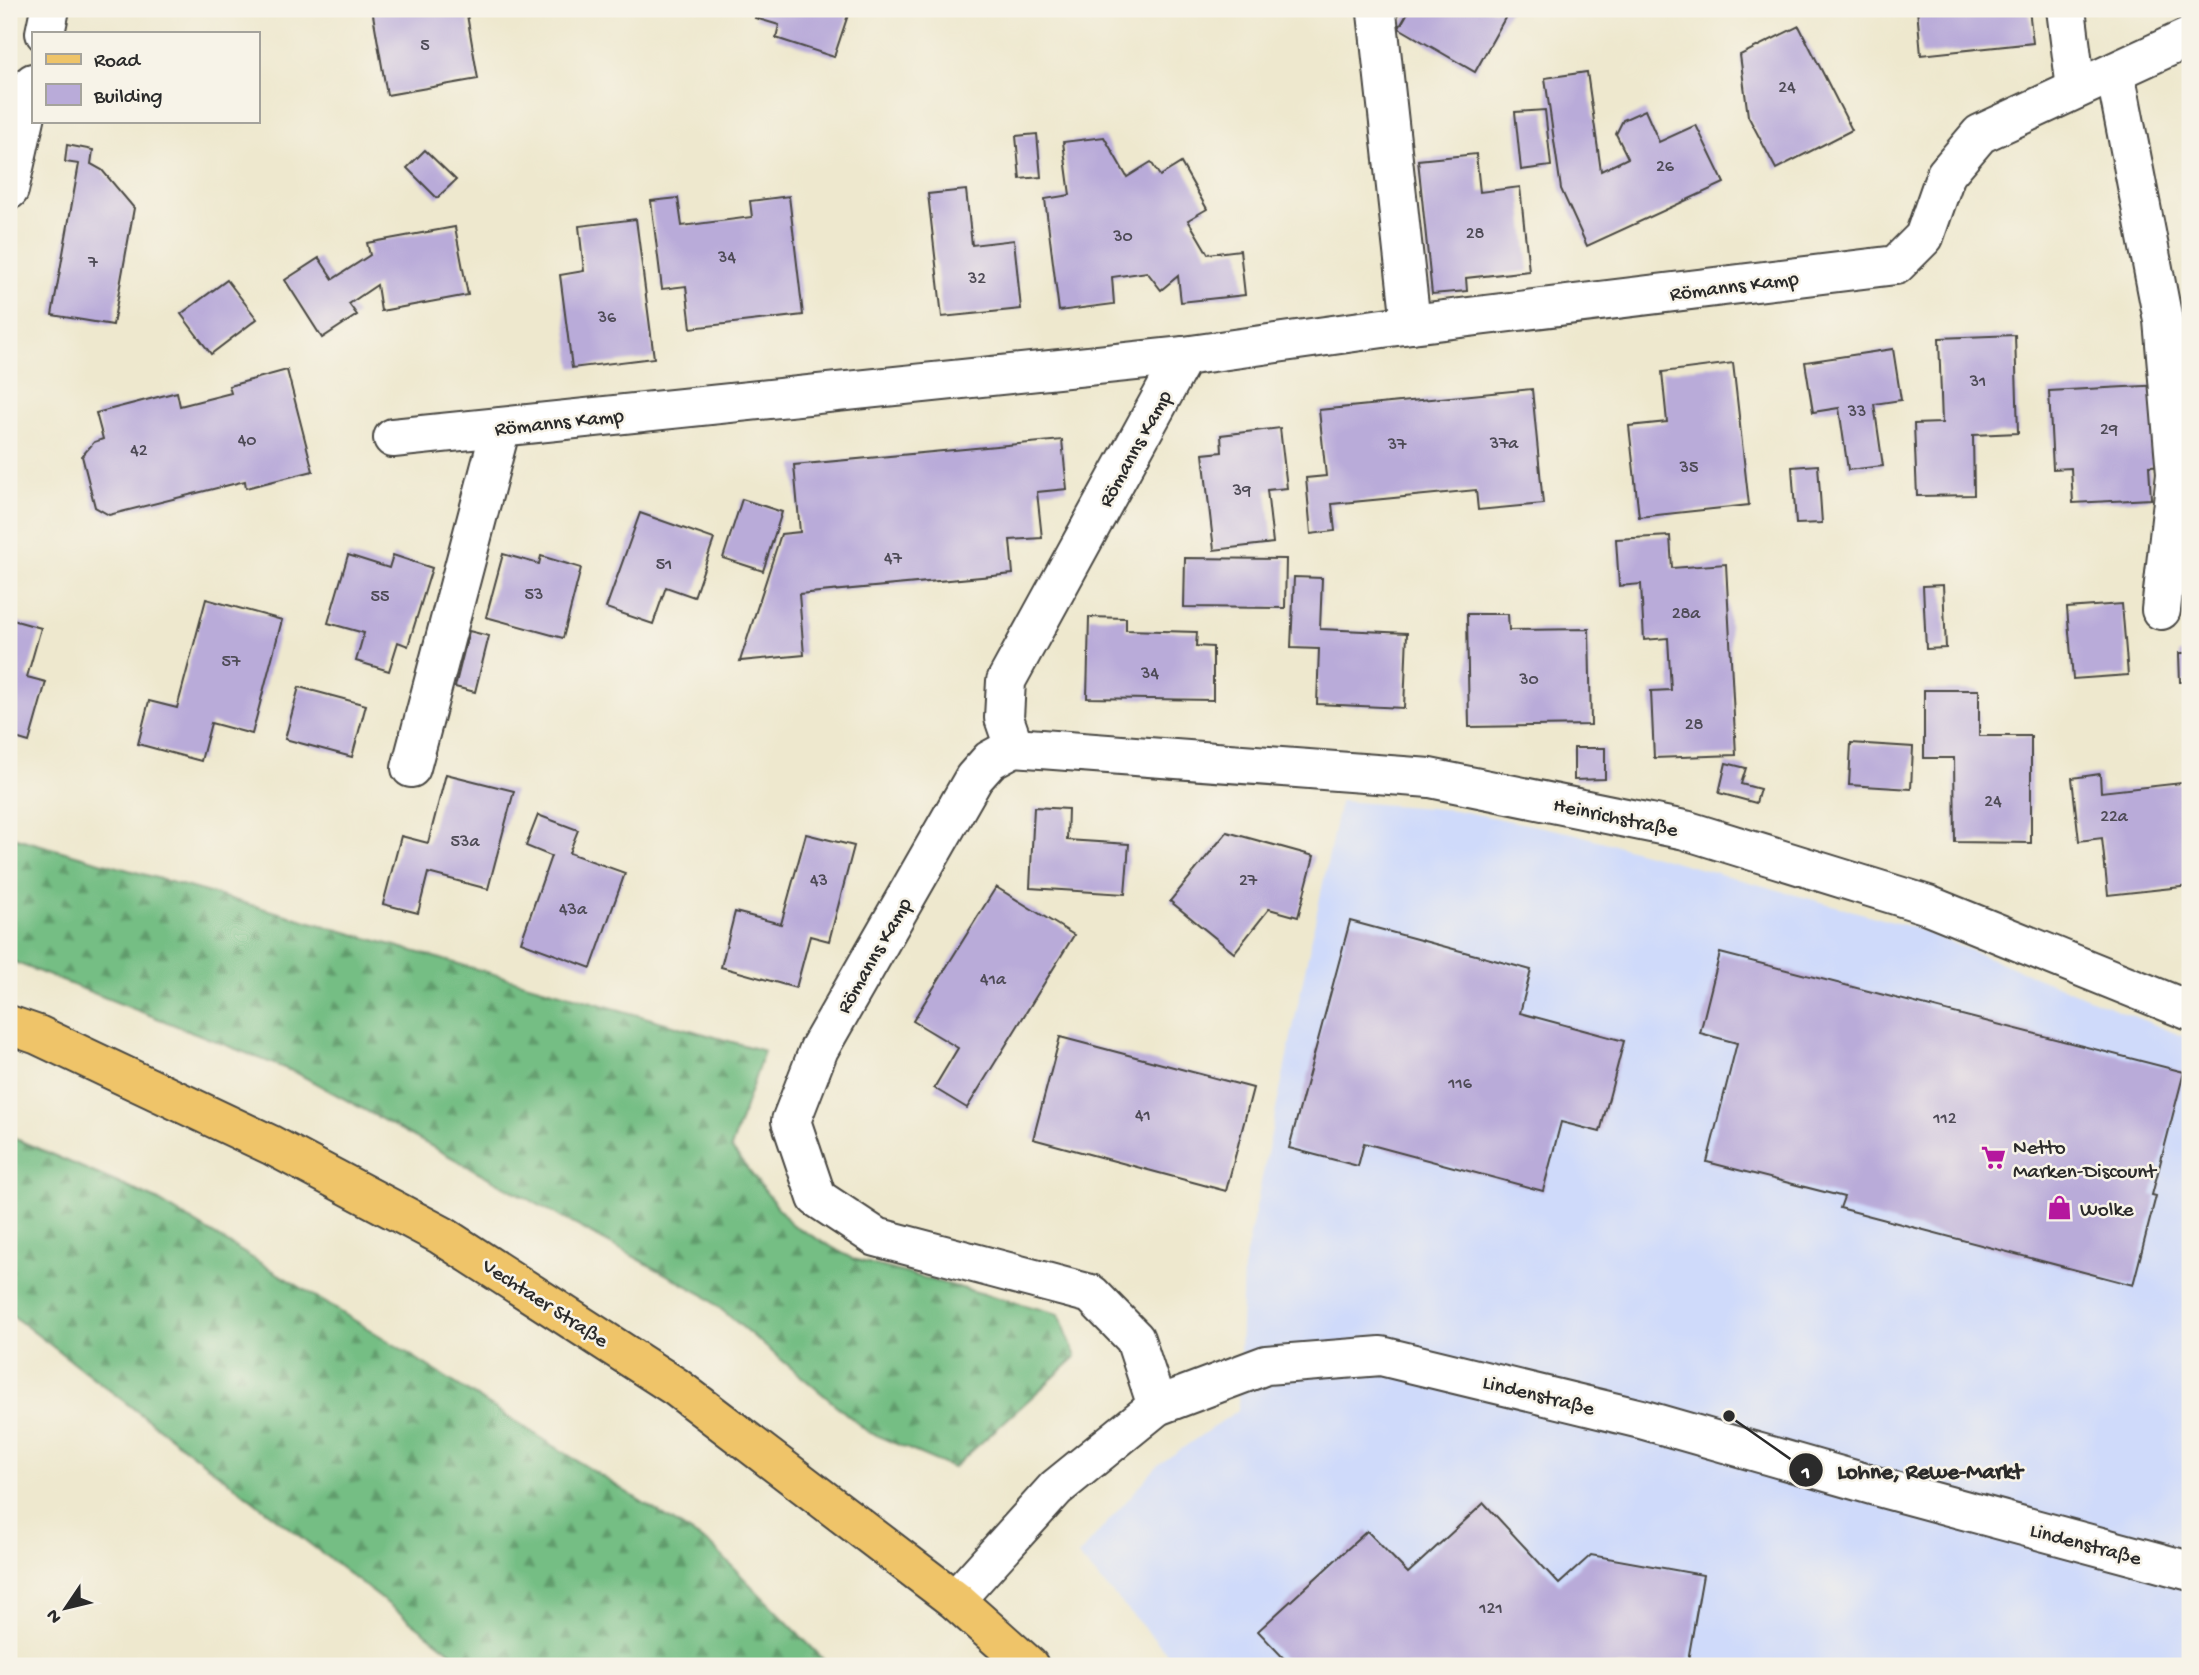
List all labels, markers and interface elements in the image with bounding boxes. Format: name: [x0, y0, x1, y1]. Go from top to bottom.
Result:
legend: [32, 32, 259, 122]
house number: 5: [420, 36, 430, 57]
text: Road: [94, 50, 142, 75]
house number: 24: [1778, 78, 1796, 99]
text: Building: [93, 86, 163, 111]
house number: 26: [1656, 157, 1675, 178]
house number: 28: [1466, 224, 1484, 245]
house number: 30: [1112, 227, 1133, 248]
house number: 34: [717, 248, 736, 269]
house number: 7: [87, 253, 98, 274]
street label: Römanns Kamp: [1669, 268, 1801, 309]
house number: 32: [967, 269, 986, 290]
house number: 36: [597, 308, 617, 329]
house number: 31: [1969, 372, 1986, 393]
street label: Römanns Kamp: [1095, 386, 1180, 512]
house number: 33: [1847, 402, 1866, 423]
street label: Römanns Kamp: [494, 405, 626, 444]
house number: 29: [2100, 420, 2118, 441]
house number: 40: [238, 431, 256, 452]
house number: 37a: [1489, 434, 1519, 455]
house number: 37: [1387, 435, 1407, 456]
house number: 42: [130, 441, 148, 462]
house number: 35: [1679, 458, 1698, 479]
house number: 39: [1232, 481, 1251, 502]
house number: 47: [884, 549, 903, 570]
house number: 51: [656, 555, 672, 576]
house number: 53: [525, 585, 543, 606]
house number: 55: [371, 587, 389, 608]
house number: 28a: [1672, 604, 1701, 625]
house number: 57: [222, 652, 241, 673]
house number: 34: [1140, 664, 1159, 685]
house number: 30: [1518, 670, 1539, 691]
house number: 28: [1685, 715, 1703, 736]
house number: 24: [1984, 792, 2002, 813]
street label: Heinrichstraße: [1551, 794, 1681, 845]
house number: 22a: [2100, 807, 2129, 828]
house number: 53a: [451, 832, 480, 853]
house number: 43: [810, 871, 828, 892]
house number: 27: [1239, 871, 1258, 892]
street label: Römanns Kamp: [833, 894, 920, 1019]
house number: 43a: [559, 900, 588, 921]
house number: 41a: [980, 970, 1007, 991]
house number: 116: [1447, 1074, 1473, 1095]
house number: 41: [1135, 1106, 1151, 1127]
house number: 112: [1932, 1109, 1957, 1130]
place label: Netto Marken-Discount: [2013, 1137, 2158, 1186]
supermarket icon: Netto Marken-Discount: [1979, 1144, 2007, 1172]
shop icon: Wolke: [2046, 1194, 2074, 1222]
place label: Wolke: [2080, 1199, 2135, 1224]
street label: Vechtaer Straße: [475, 1254, 613, 1356]
street label: Lindenstraße: [1480, 1371, 1598, 1424]
callout: Lohne, Rewe-Markt: [1788, 1448, 2037, 1492]
text: Lohne, Rewe-Markt: [1837, 1460, 2025, 1487]
text: 1: [1801, 1462, 1810, 1487]
street label: Lindenstraße: [2027, 1520, 2145, 1574]
north arrow: [32, 1574, 102, 1644]
house number: 121: [1478, 1599, 1503, 1620]
text: N: [42, 1604, 68, 1627]

